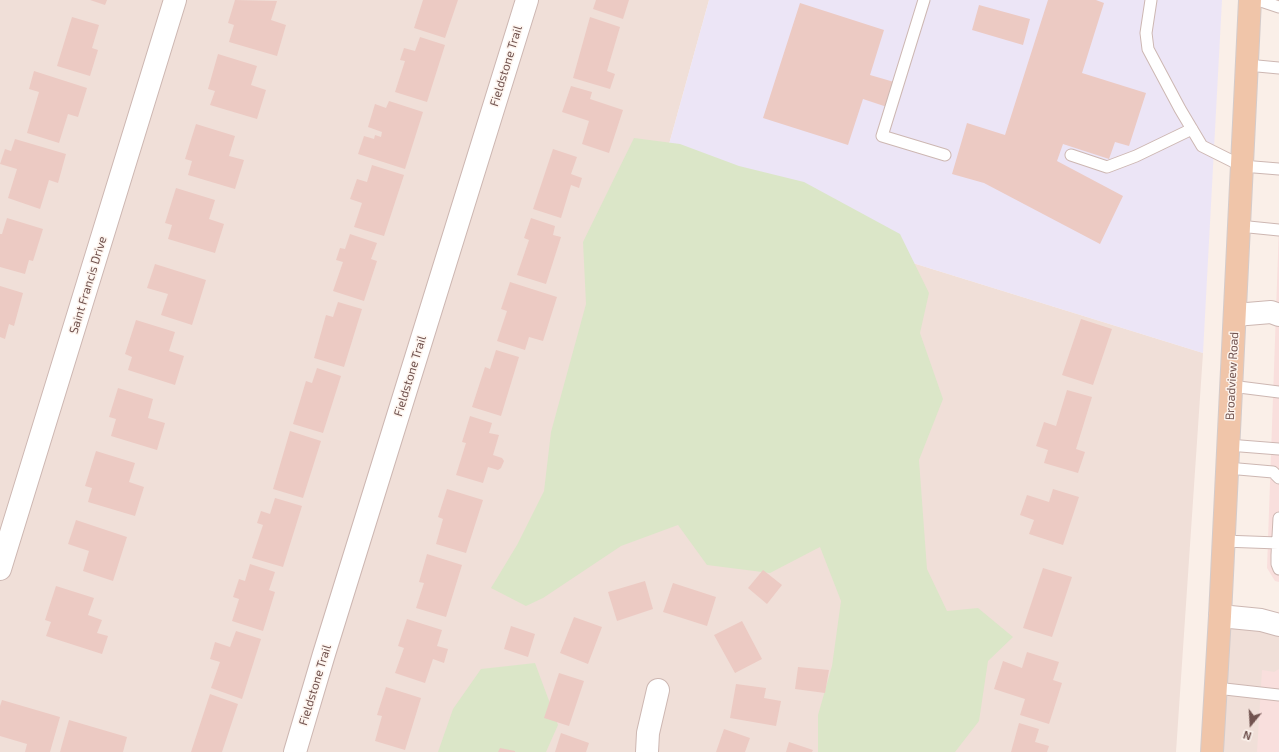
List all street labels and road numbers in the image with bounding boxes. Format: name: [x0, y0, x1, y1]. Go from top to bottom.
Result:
street label: Fieldstone Trail: [487, 24, 525, 108]
street label: Saint Francis Drive: [66, 234, 110, 336]
street label: Broadview Road: [1222, 332, 1242, 420]
street label: Fieldstone Trail: [391, 334, 429, 418]
street label: Fieldstone Trail: [296, 643, 334, 727]

